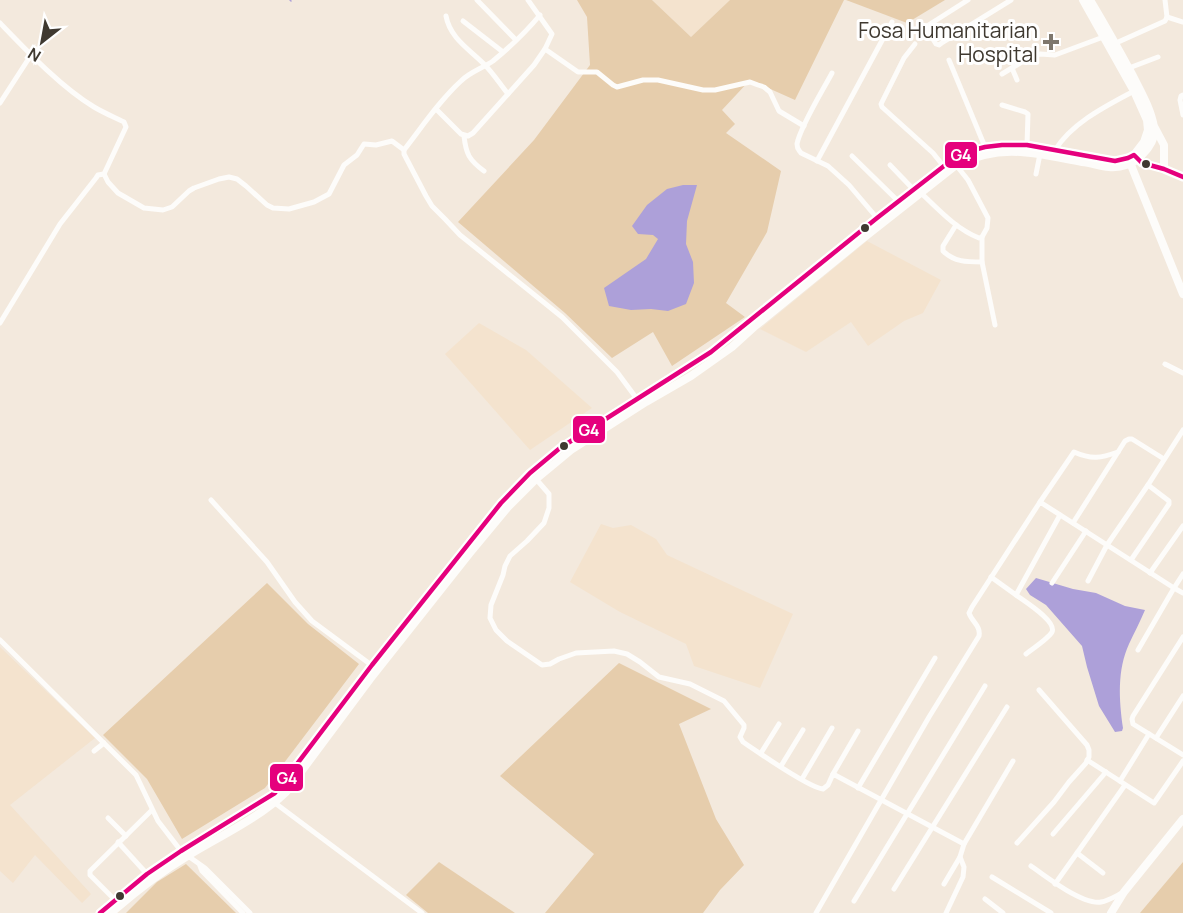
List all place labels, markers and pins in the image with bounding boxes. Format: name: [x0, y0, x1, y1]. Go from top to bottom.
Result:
place label: Fosa Humanitarian Hospital: [858, 16, 1038, 68]
marker: Fosa Humanitarian Hospital: [1042, 33, 1060, 51]
unlabelled marker: [1140, 158, 1152, 170]
unlabelled marker: [859, 222, 871, 234]
unlabelled marker: [558, 440, 570, 452]
unlabelled marker: [114, 890, 126, 902]

